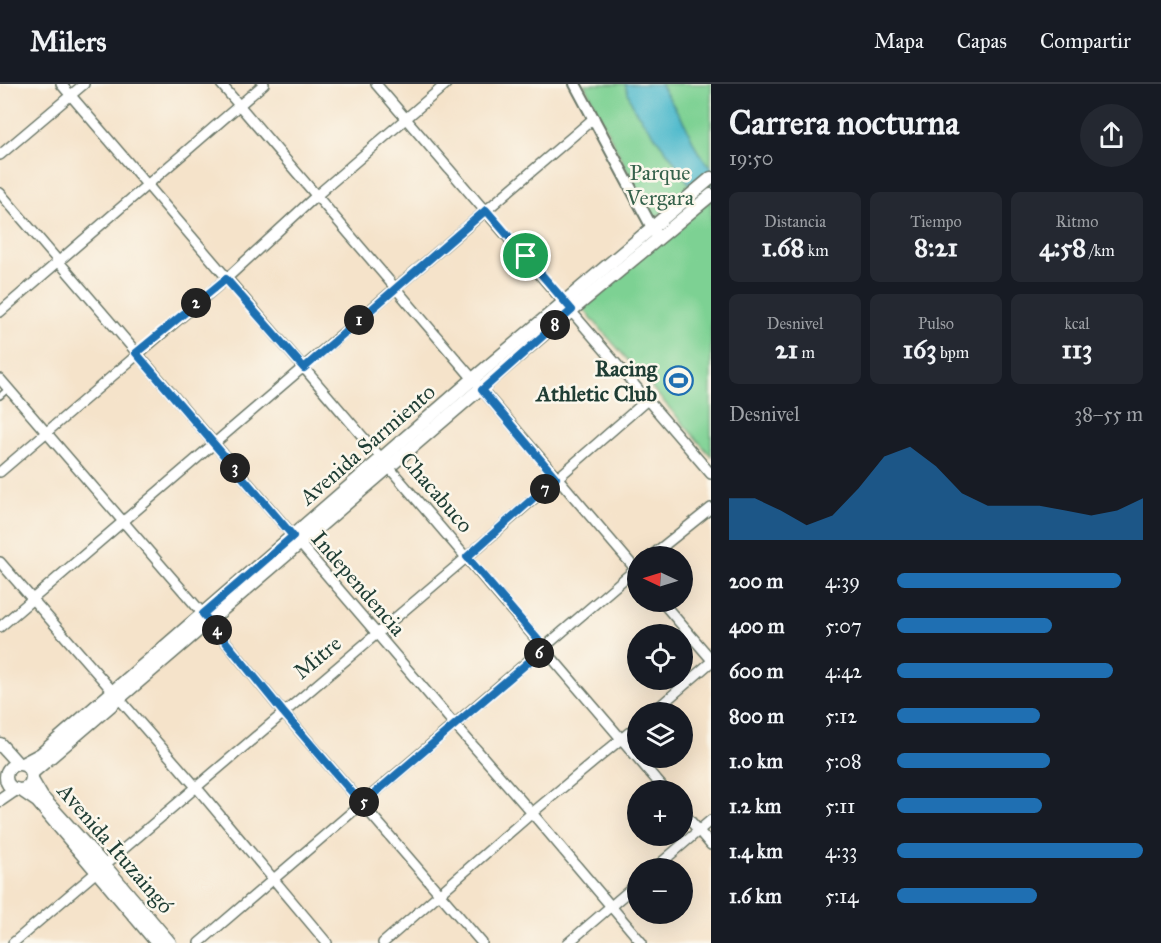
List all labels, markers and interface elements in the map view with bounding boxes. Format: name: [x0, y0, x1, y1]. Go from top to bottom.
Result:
text: Milers: [30, 24, 106, 59]
text: Mapa: [874, 28, 924, 54]
text: Capas: [957, 28, 1007, 54]
text: Compartir: [1040, 28, 1131, 54]
text: Carrera nocturna: [729, 103, 959, 143]
button: share: [1080, 104, 1143, 167]
text: 19:50: [729, 146, 773, 170]
park label: Parque Vergara: [625, 159, 695, 211]
text: Distancia: [764, 212, 826, 231]
text: Tiempo: [910, 212, 962, 231]
text: Ritmo: [1056, 212, 1098, 231]
pin: [500, 230, 551, 281]
text: 1.68: [761, 231, 804, 263]
text: 8:21: [914, 231, 958, 263]
text: 4:58: [1039, 231, 1086, 263]
icon: arrive: [509, 239, 542, 272]
text: km: [804, 241, 829, 260]
text: /km: [1086, 241, 1115, 260]
pin: 2: [181, 288, 211, 318]
text: 2: [192, 293, 200, 312]
pin: 1: [344, 305, 374, 335]
text: 1: [356, 310, 362, 329]
pin: 8: [540, 310, 570, 340]
text: Desnivel: [767, 314, 823, 333]
text: Pulso: [918, 314, 954, 333]
text: kcal: [1064, 314, 1090, 333]
text: 8: [551, 315, 559, 334]
text: 21: [775, 333, 798, 365]
text: 163: [903, 333, 937, 365]
text: 113: [1062, 333, 1092, 365]
text: m: [798, 343, 815, 362]
text: bpm: [937, 343, 969, 362]
place label: Racing Athletic Club: [534, 355, 658, 407]
sports icon: Racing Athletic Club: [662, 365, 694, 397]
street label: Avenida Sarmiento: [293, 378, 441, 511]
text: Desnivel: [729, 402, 800, 426]
text: 38–55 m: [1074, 402, 1143, 426]
street label: Chacabuco: [394, 447, 479, 538]
pin: 3: [220, 453, 250, 483]
text: 3: [232, 458, 238, 477]
pin: 7: [530, 474, 560, 504]
text: 7: [541, 479, 549, 498]
street label: Independencia: [306, 525, 412, 642]
north arrow: [627, 546, 693, 612]
map controls: [627, 546, 693, 924]
text: 200 m: [729, 569, 783, 593]
text: 4:39: [825, 569, 860, 593]
text: 400 m: [729, 614, 785, 638]
text: 5:07: [825, 614, 862, 638]
pin: 4: [202, 615, 232, 645]
text: 4: [213, 620, 221, 639]
button: locate: [627, 624, 693, 690]
street label: Mitre: [288, 630, 347, 685]
pin: 6: [524, 638, 554, 668]
text: 6: [535, 643, 543, 662]
text: 600 m: [729, 659, 784, 683]
text: 4:42: [825, 659, 862, 683]
button: layers: [627, 702, 693, 768]
text: 800 m: [729, 704, 784, 728]
text: 5:12: [825, 704, 857, 728]
text: 1.0 km: [729, 749, 783, 773]
text: 5:08: [825, 749, 862, 773]
street label: Avenida Ituzaingó: [51, 777, 180, 919]
button: +: [627, 780, 693, 846]
pin: 5: [349, 787, 379, 817]
text: 5: [360, 792, 368, 811]
text: 1.2 km: [729, 794, 781, 818]
text: 5:11: [825, 794, 855, 818]
text: 1.4 km: [729, 839, 783, 863]
text: 4:33: [825, 839, 857, 863]
button: −: [627, 858, 693, 924]
text: 1.6 km: [729, 884, 782, 908]
text: 5:14: [825, 884, 858, 908]

